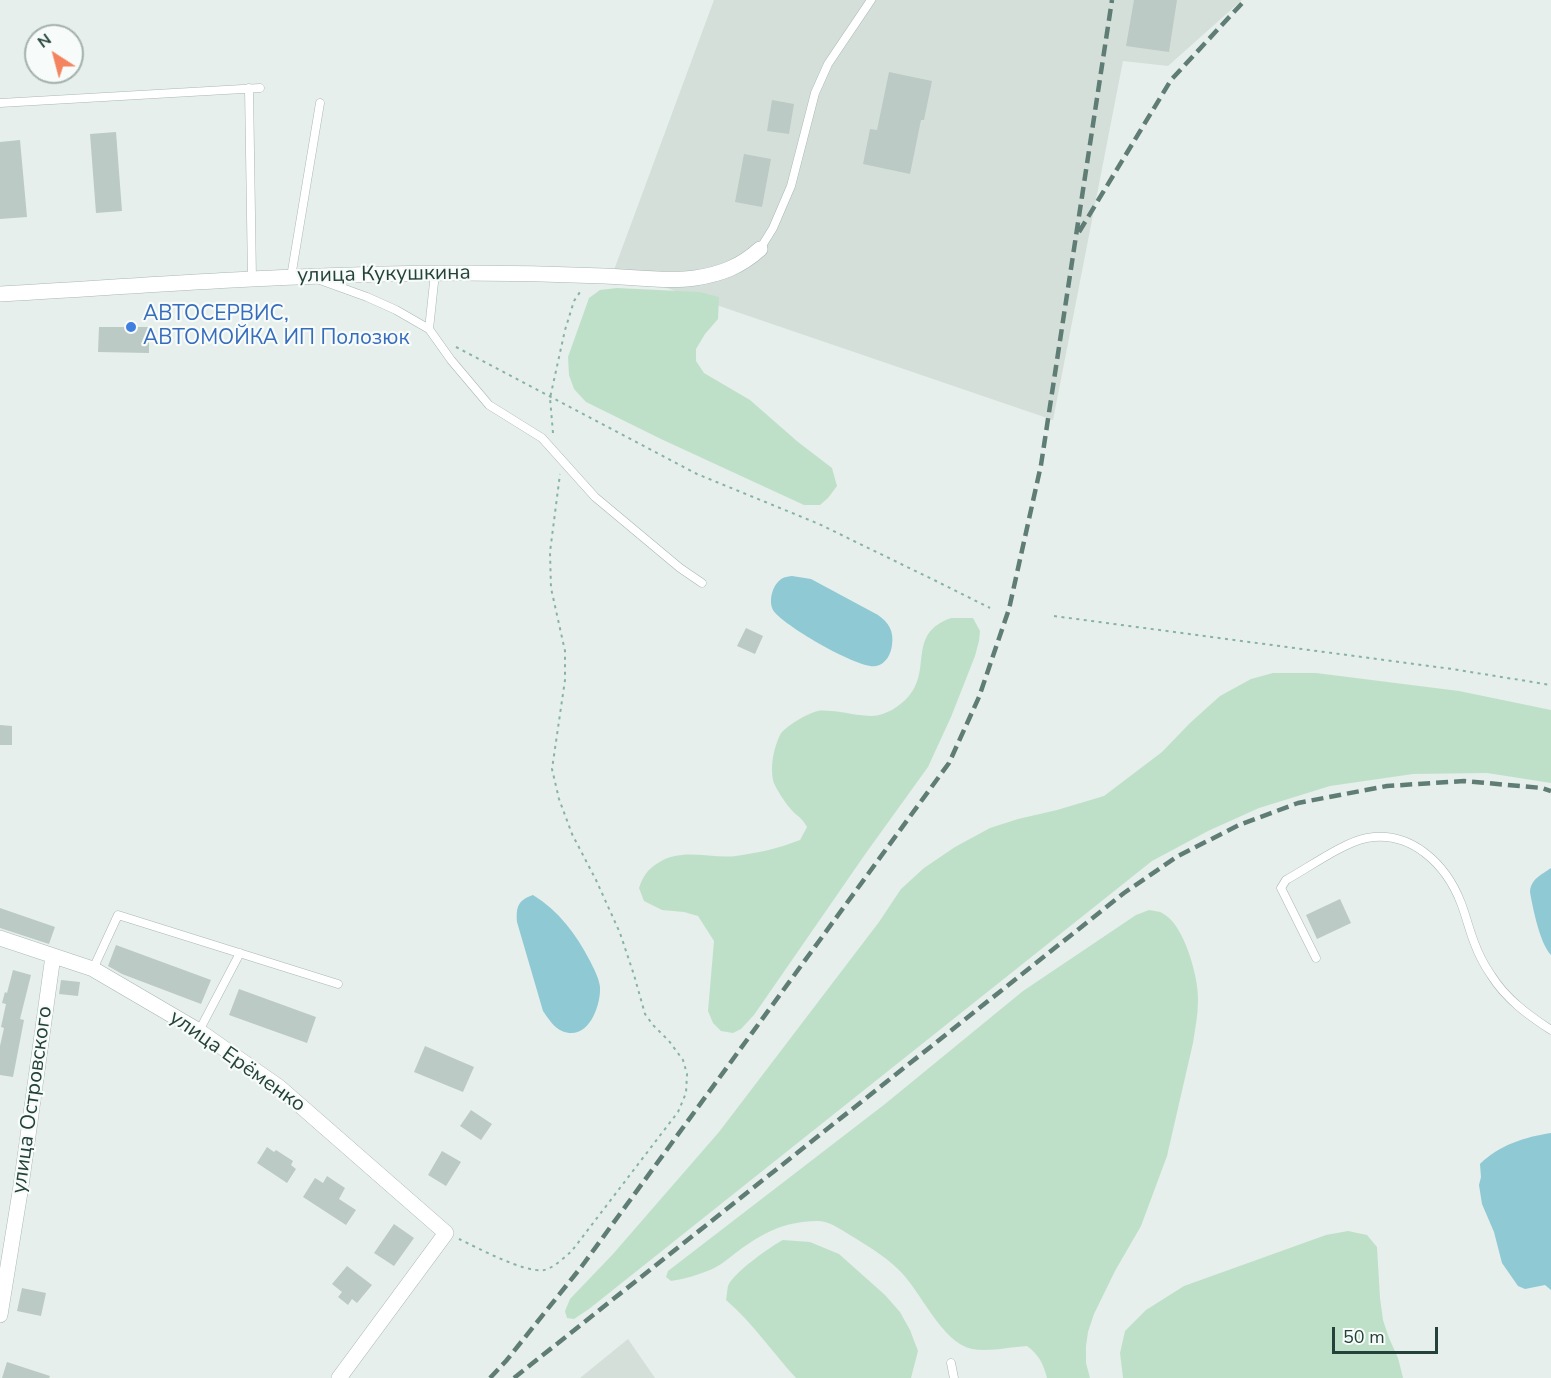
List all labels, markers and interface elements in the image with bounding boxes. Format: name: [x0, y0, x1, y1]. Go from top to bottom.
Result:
north arrow: [24, 24, 84, 84]
text: N: [33, 29, 56, 53]
street label: улица Кукушкина: [297, 261, 471, 289]
place label: АВТОСЕРВИС, АВТОМОЙКА ИП Полозюк: [143, 302, 410, 352]
marker: АВТОСЕРВИС, АВТОМОЙКА ИП Полозюк: [124, 320, 138, 334]
street label: улица Островского: [7, 1005, 59, 1195]
street label: улица Ерёменко: [164, 1006, 310, 1118]
scale bar: [1335, 1315, 1442, 1353]
text: 50 m: [1343, 1325, 1385, 1349]

